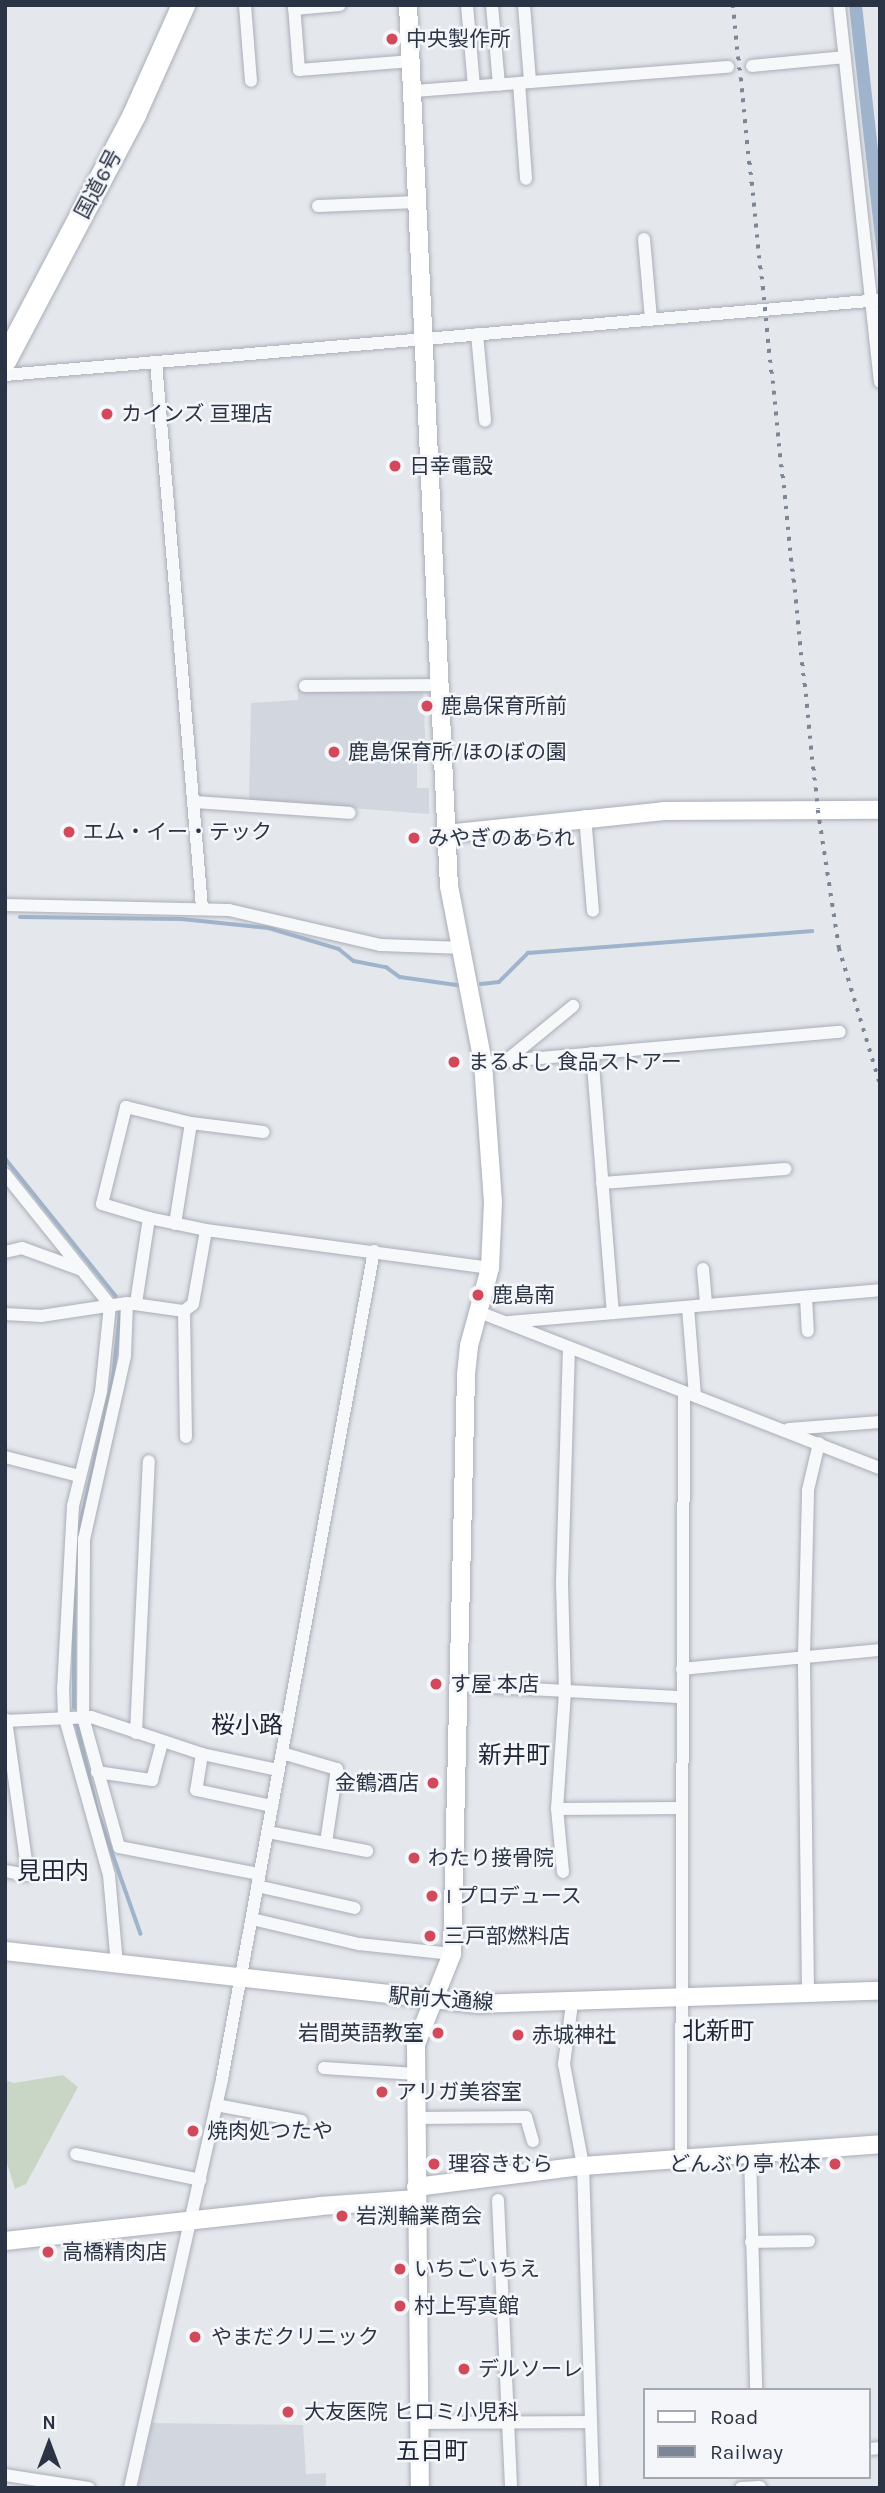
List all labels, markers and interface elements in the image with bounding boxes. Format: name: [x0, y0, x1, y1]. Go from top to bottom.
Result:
place label: 中央製作所: [406, 26, 511, 52]
marker: 中央製作所: [384, 31, 400, 47]
street label: 国道6号: [69, 145, 127, 223]
place label: カインズ 亘理店: [121, 401, 273, 427]
marker: カインズ 亘理店: [99, 406, 115, 422]
place label: 日幸電設: [409, 453, 493, 479]
marker: 日幸電設: [387, 458, 403, 474]
place label: 鹿島保育所前: [441, 693, 567, 719]
marker: 鹿島保育所前: [419, 698, 435, 714]
place label: 鹿島保育所/ほのぼの園: [348, 739, 567, 765]
marker: 鹿島保育所/ほのぼの園: [326, 744, 342, 760]
place label: エム・イー・テック: [83, 819, 272, 845]
marker: エム・イー・テック: [61, 824, 77, 840]
place label: みやぎのあられ: [428, 825, 575, 851]
marker: みやぎのあられ: [406, 830, 422, 846]
place label: まるよし 食品ストアー: [468, 1049, 682, 1075]
marker: まるよし 食品ストアー: [446, 1054, 462, 1070]
place label: 鹿島南: [492, 1282, 555, 1308]
marker: 鹿島南: [470, 1287, 486, 1303]
place label: す屋 本店: [450, 1671, 539, 1697]
marker: す屋 本店: [428, 1676, 444, 1692]
district label: 桜小路: [211, 1712, 283, 1740]
district label: 新井町: [478, 1742, 550, 1770]
place label: 金鶴酒店: [335, 1770, 419, 1796]
marker: 金鶴酒店: [425, 1775, 441, 1791]
place label: わたり接骨院: [428, 1845, 554, 1871]
marker: わたり接骨院: [406, 1850, 422, 1866]
district label: 見田内: [17, 1858, 89, 1886]
place label: I プロデュース: [446, 1883, 583, 1909]
marker: I プロデュース: [424, 1888, 440, 1904]
place label: 三戸部燃料店: [444, 1923, 570, 1949]
marker: 三戸部燃料店: [422, 1928, 438, 1944]
street label: 駅前大通線: [388, 1983, 494, 2015]
district label: 北新町: [682, 2018, 754, 2046]
place label: 岩間英語教室: [298, 2020, 424, 2046]
place label: 赤城神社: [532, 2022, 616, 2048]
marker: 岩間英語教室: [430, 2025, 446, 2041]
marker: 赤城神社: [510, 2027, 526, 2043]
place label: アリガ美容室: [396, 2079, 522, 2105]
marker: アリガ美容室: [374, 2084, 390, 2100]
place label: 焼肉処つたや: [207, 2118, 333, 2144]
marker: 焼肉処つたや: [185, 2123, 201, 2139]
place label: 理容きむら: [448, 2151, 553, 2177]
place label: どんぶり亭 松本: [669, 2151, 821, 2177]
marker: 理容きむら: [426, 2156, 442, 2172]
marker: どんぶり亭 松本: [827, 2156, 843, 2172]
place label: 岩渕輪業商会: [356, 2203, 482, 2229]
marker: 岩渕輪業商会: [334, 2208, 350, 2224]
place label: 高橋精肉店: [62, 2239, 167, 2265]
marker: 高橋精肉店: [40, 2244, 56, 2260]
place label: いちごいちえ: [414, 2256, 540, 2282]
marker: いちごいちえ: [392, 2261, 408, 2277]
place label: 村上写真館: [414, 2293, 519, 2319]
marker: 村上写真館: [392, 2298, 408, 2314]
place label: やまだクリニック: [211, 2324, 379, 2350]
marker: やまだクリニック: [185, 2327, 205, 2347]
place label: デルソーレ: [478, 2356, 583, 2382]
marker: デルソーレ: [456, 2361, 472, 2377]
legend: [644, 2388, 871, 2479]
place label: 大友医院 ヒロミ小児科: [304, 2399, 519, 2425]
marker: 大友医院 ヒロミ小児科: [278, 2402, 298, 2422]
text: Road: [710, 2405, 758, 2429]
north arrow: [14, 2409, 84, 2479]
text: N: [42, 2412, 56, 2434]
district label: 五日町: [396, 2438, 468, 2466]
text: Railway: [710, 2440, 783, 2464]

